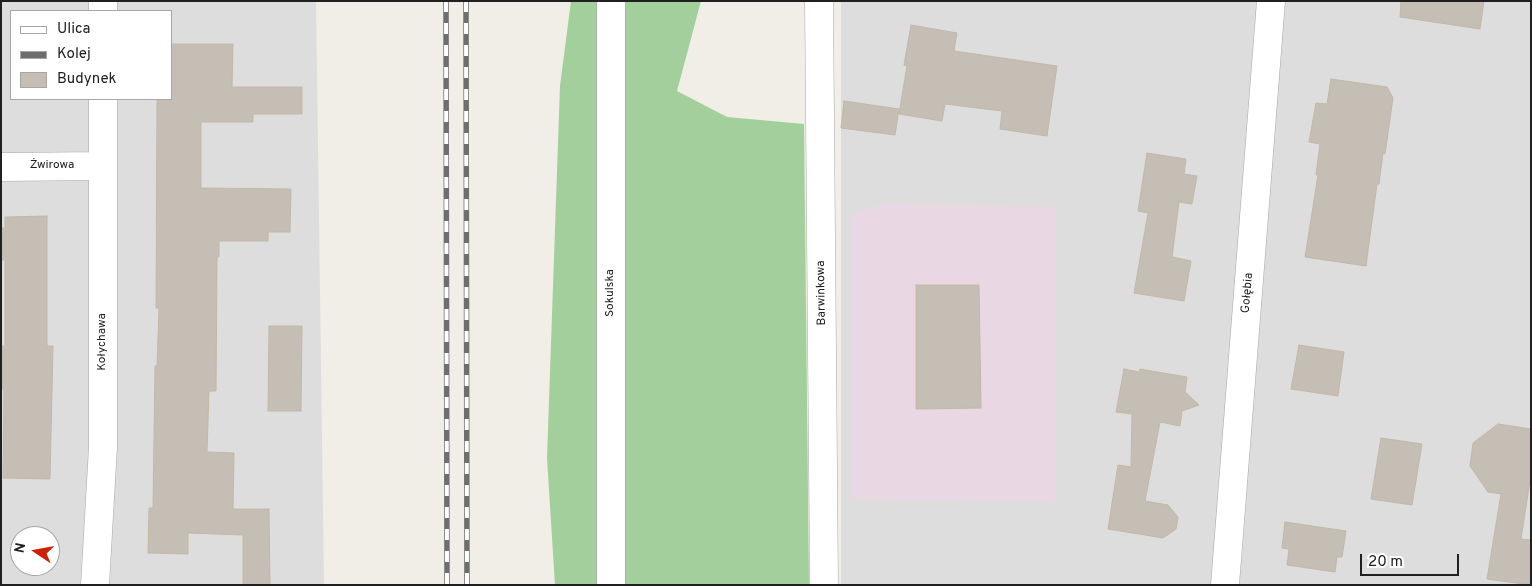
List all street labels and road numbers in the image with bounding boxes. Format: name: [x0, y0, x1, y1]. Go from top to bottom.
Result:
street label: Żwirowa: [30, 159, 74, 173]
street label: Barwinkowa: [814, 260, 830, 326]
street label: Sokulska: [604, 269, 618, 317]
street label: Gołębia: [1239, 272, 1257, 314]
street label: Kołychawa: [96, 313, 110, 371]

